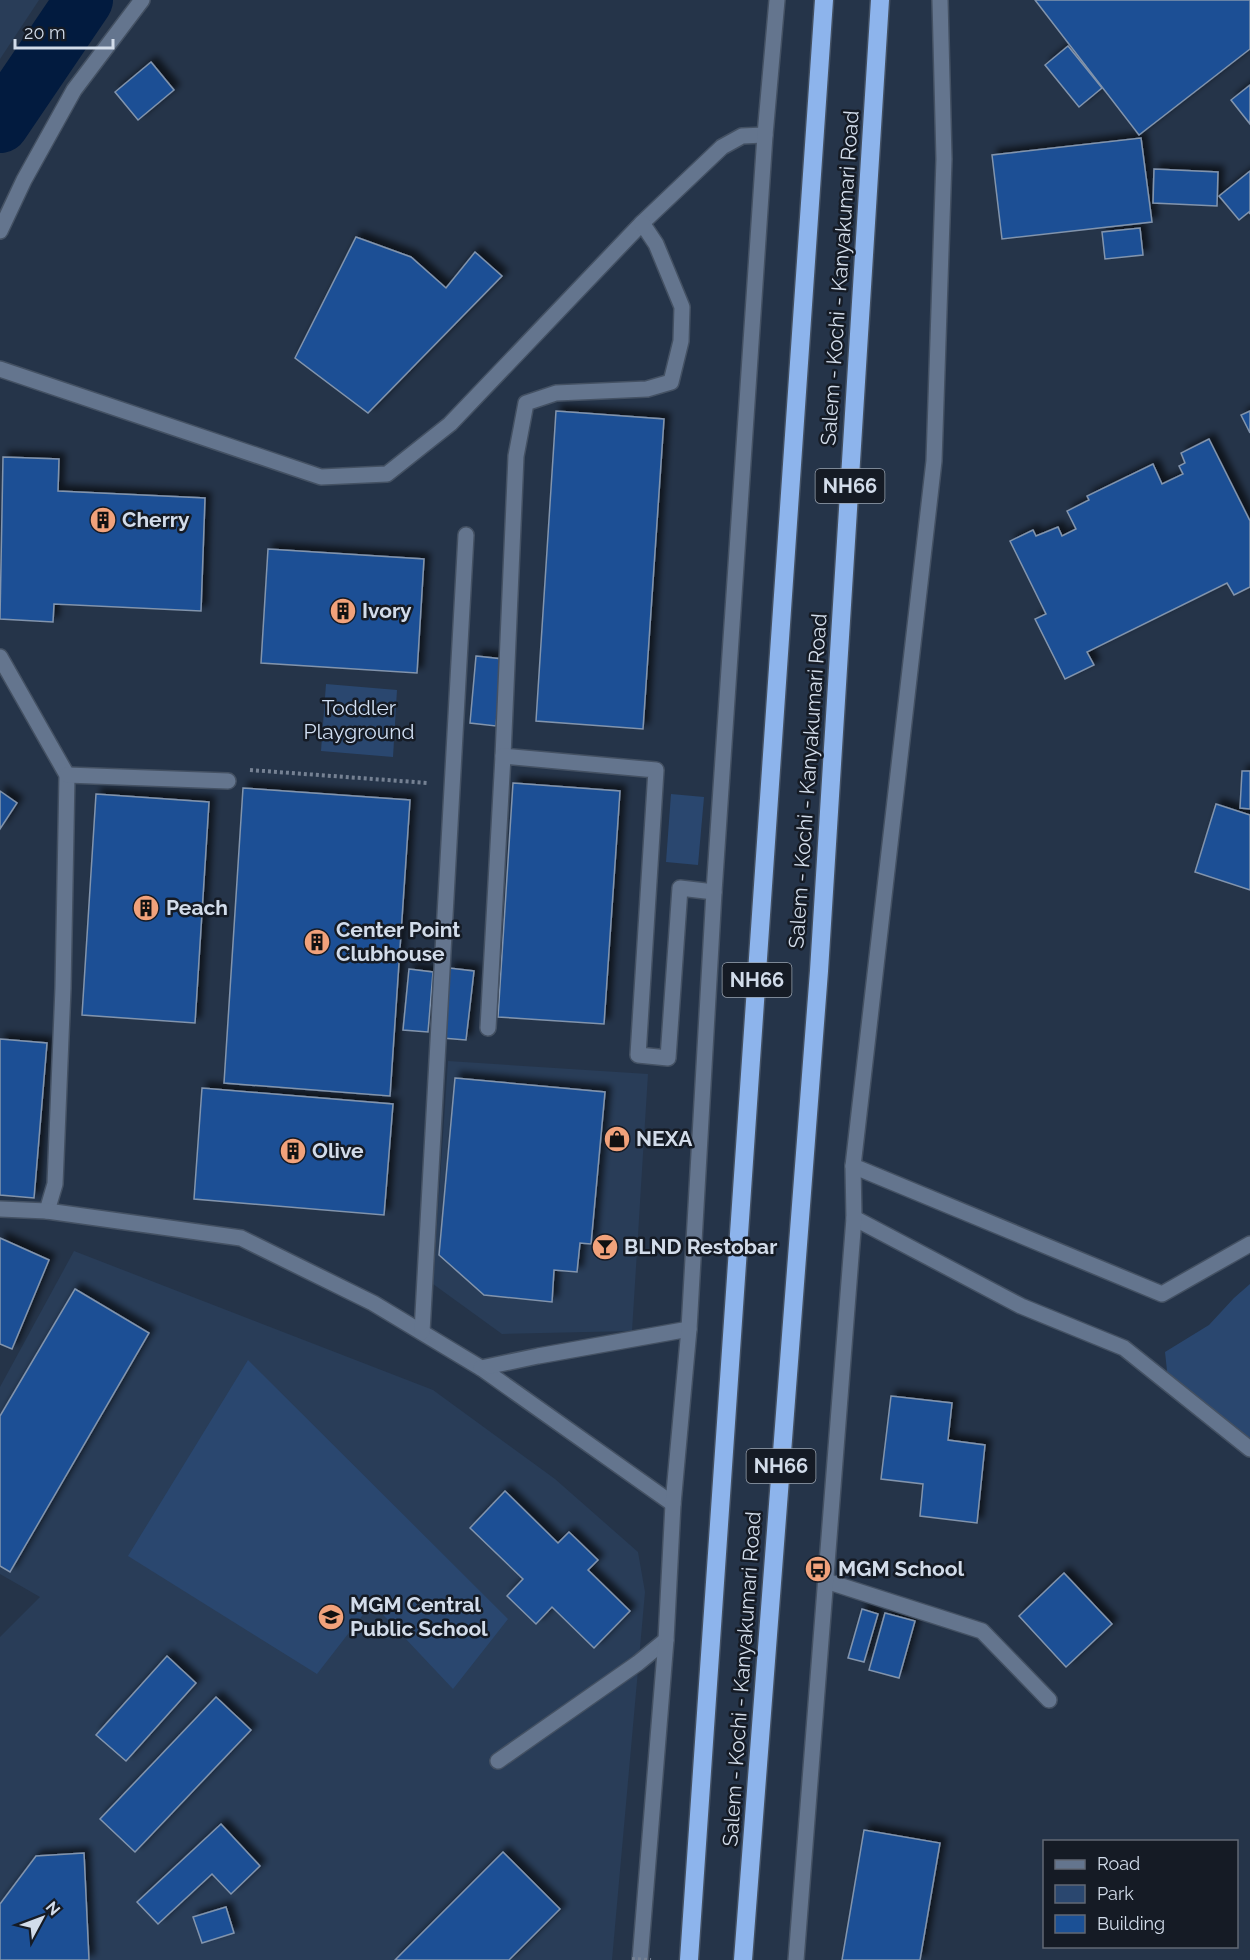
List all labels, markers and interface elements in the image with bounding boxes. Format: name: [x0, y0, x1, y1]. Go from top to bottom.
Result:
scale bar: [15, 12, 112, 50]
text: 20 m: [24, 22, 66, 43]
street label: Salem - Kochi - Kanyakumari Road: [815, 110, 864, 446]
road number: NH66: [816, 469, 884, 503]
building icon: Cherry: [88, 505, 118, 535]
place label: Cherry: [122, 507, 190, 532]
building icon: Ivory: [328, 596, 358, 626]
place label: Ivory: [362, 598, 412, 623]
street label: Salem - Kochi - Kanyakumari Road: [783, 613, 832, 949]
park label: Toddler Playground: [303, 695, 415, 744]
building icon: Peach: [131, 893, 161, 923]
place label: Peach: [166, 895, 228, 920]
place label: Center Point Clubhouse: [336, 917, 460, 966]
building icon: Center Point Clubhouse: [302, 927, 332, 957]
road number: NH66: [722, 963, 792, 997]
shop icon: NEXA: [602, 1124, 632, 1154]
place label: NEXA: [636, 1126, 693, 1151]
building icon: Olive: [278, 1136, 308, 1166]
place label: Olive: [312, 1138, 364, 1163]
bar icon: BLND Restobar: [590, 1232, 620, 1262]
place label: BLND Restobar: [624, 1234, 777, 1259]
road number: NH66: [746, 1449, 816, 1483]
street label: Salem - Kochi - Kanyakumari Road: [717, 1511, 766, 1847]
bus stop icon: MGM School: [803, 1554, 833, 1584]
place label: MGM School: [838, 1556, 964, 1581]
place label: MGM Central Public School: [350, 1592, 488, 1641]
school or university icon: MGM Central Public School: [316, 1602, 346, 1632]
legend: [1043, 1840, 1238, 1948]
text: Road: [1097, 1853, 1140, 1874]
text: Park: [1097, 1883, 1134, 1904]
north arrow: [12, 1888, 72, 1948]
text: N: [42, 1898, 64, 1919]
text: Building: [1097, 1913, 1165, 1934]

